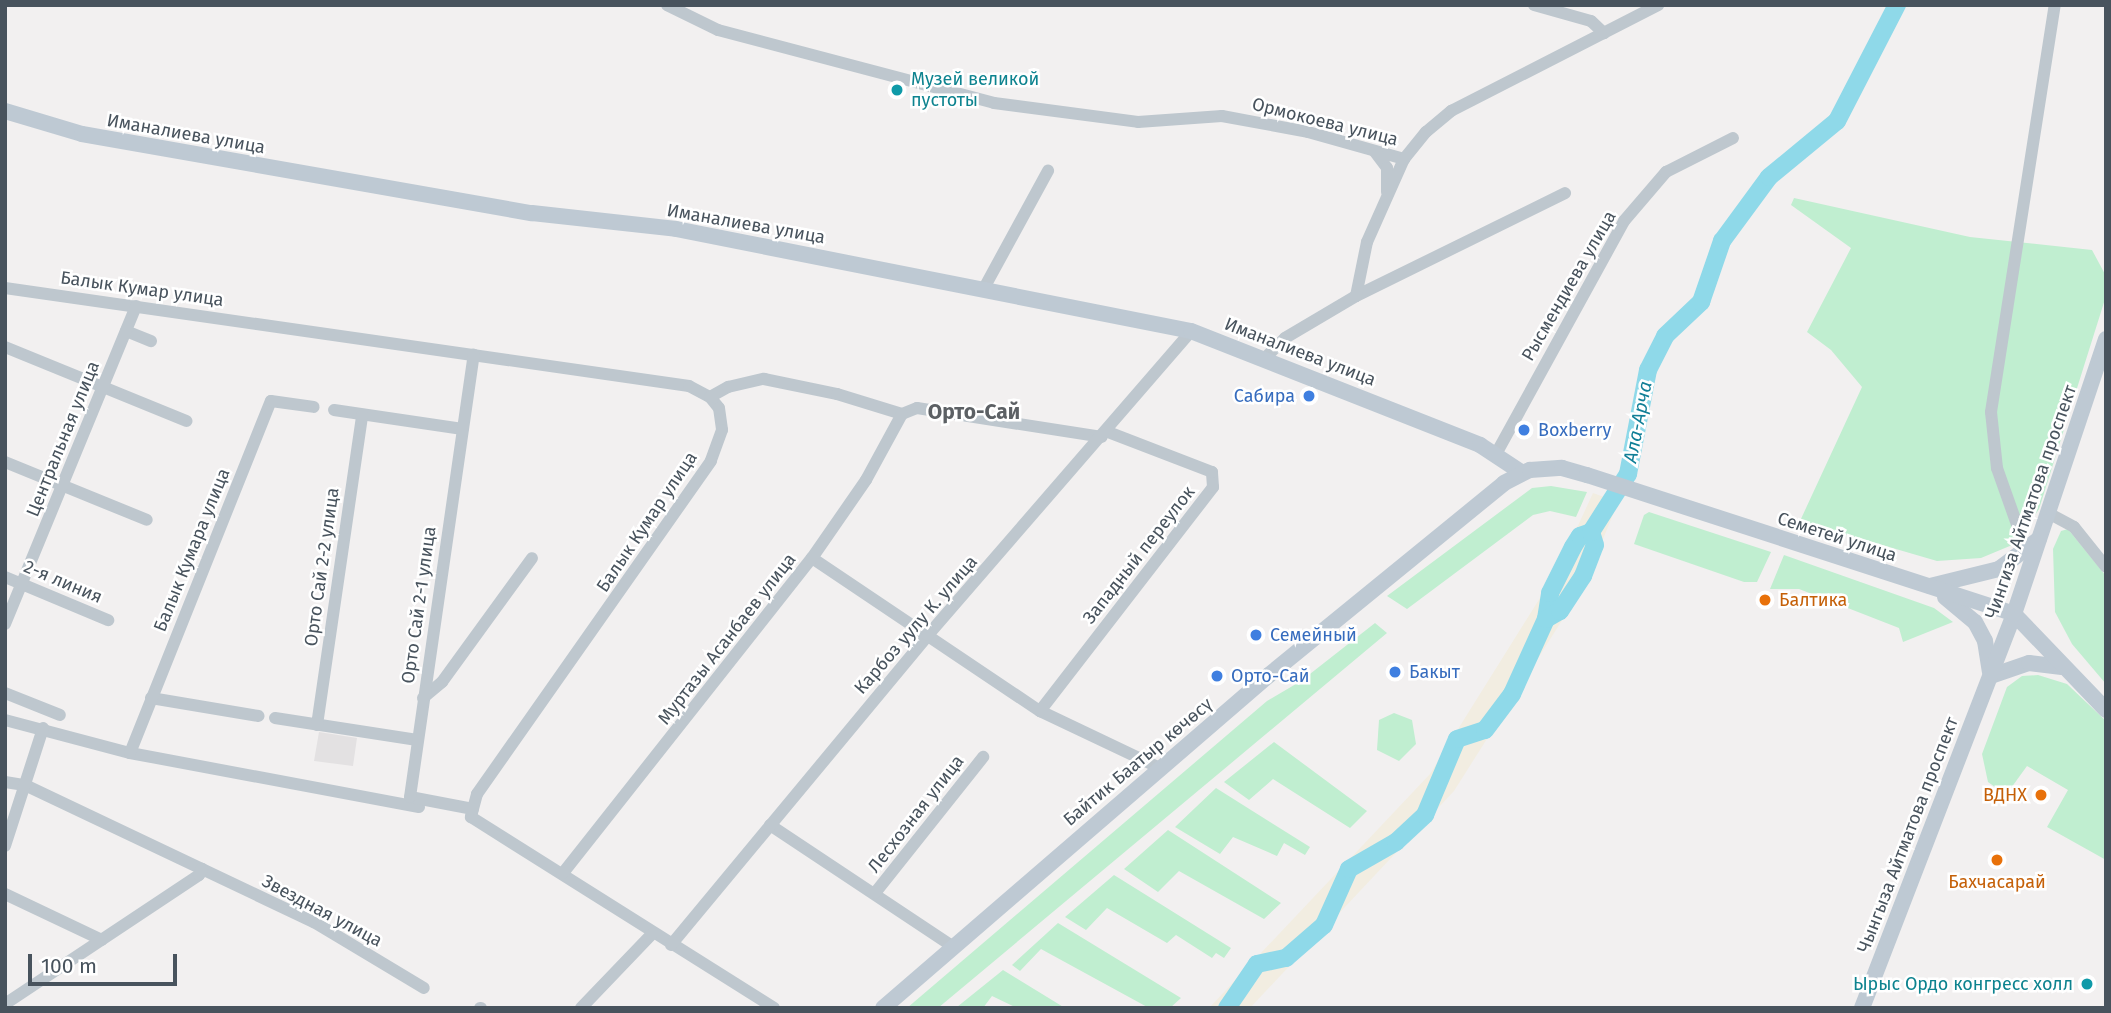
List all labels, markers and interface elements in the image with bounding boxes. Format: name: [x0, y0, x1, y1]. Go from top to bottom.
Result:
place label: Музей великой пустоты: [911, 69, 1039, 112]
marker: Музей великой пустоты: [889, 82, 905, 98]
street label: Ормокоева улица: [1250, 93, 1400, 151]
street label: Иманалиева улица: [105, 109, 267, 159]
street label: Иманалиева улица: [665, 199, 827, 249]
street label: Рысмендиева улица: [1517, 207, 1621, 365]
street label: Балык Кумар улица: [59, 267, 225, 311]
street label: Иманалиева улица: [1221, 313, 1379, 391]
street label: Центральная улица: [22, 358, 104, 520]
water label: Ала-Арча: [1619, 379, 1657, 465]
street label: Чингиза Айтматова проспект: [1981, 382, 2081, 622]
place label: Сабира: [1234, 385, 1295, 407]
marker: Сабира: [1301, 388, 1317, 404]
district label: Орто-Сай: [928, 399, 1020, 425]
place label: Boxberry: [1538, 419, 1611, 441]
marker: Boxberry: [1516, 422, 1532, 438]
street label: Балык Кумар улица: [592, 448, 702, 596]
street label: Балык Кумара улица: [149, 465, 235, 635]
street label: Западный переулок: [1079, 482, 1199, 628]
street label: Орто Сай 2-2 улица: [300, 486, 344, 648]
street label: Семетей улица: [1775, 508, 1899, 566]
street label: Орто Сай 2-1 улица: [397, 525, 441, 685]
street label: Муртазы Асанбаев улица: [653, 549, 801, 729]
street label: Карбоз уулу К. улица: [850, 551, 982, 699]
street label: 2-я линия: [21, 556, 105, 608]
place label: Балтика: [1779, 589, 1847, 611]
marker: Балтика: [1757, 592, 1773, 608]
place label: Семейный: [1270, 624, 1357, 646]
marker: Семейный: [1248, 627, 1264, 643]
place label: Бакыт: [1409, 661, 1460, 683]
marker: Бакыт: [1387, 664, 1403, 680]
place label: Орто-Сай: [1231, 665, 1310, 687]
marker: Орто-Сай: [1209, 668, 1225, 684]
street label: Байтик Баатыр көчөсү: [1059, 693, 1217, 831]
street label: Чынгыза Айтматова проспект: [1853, 714, 1963, 956]
street label: Лесхозная улица: [863, 751, 969, 877]
place label: ВДНХ: [1983, 784, 2027, 806]
marker: ВДНХ: [2033, 787, 2049, 803]
marker: Бахчасарай: [1989, 852, 2005, 868]
street label: Звездная улица: [258, 870, 386, 952]
place label: Бахчасарай: [1948, 871, 2046, 893]
scale bar: [32, 940, 180, 984]
text: 100 m: [41, 953, 97, 979]
place label: Ырыс Ордо конгресс холл: [1853, 973, 2073, 995]
marker: Ырыс Ордо конгресс холл: [2079, 976, 2095, 992]

